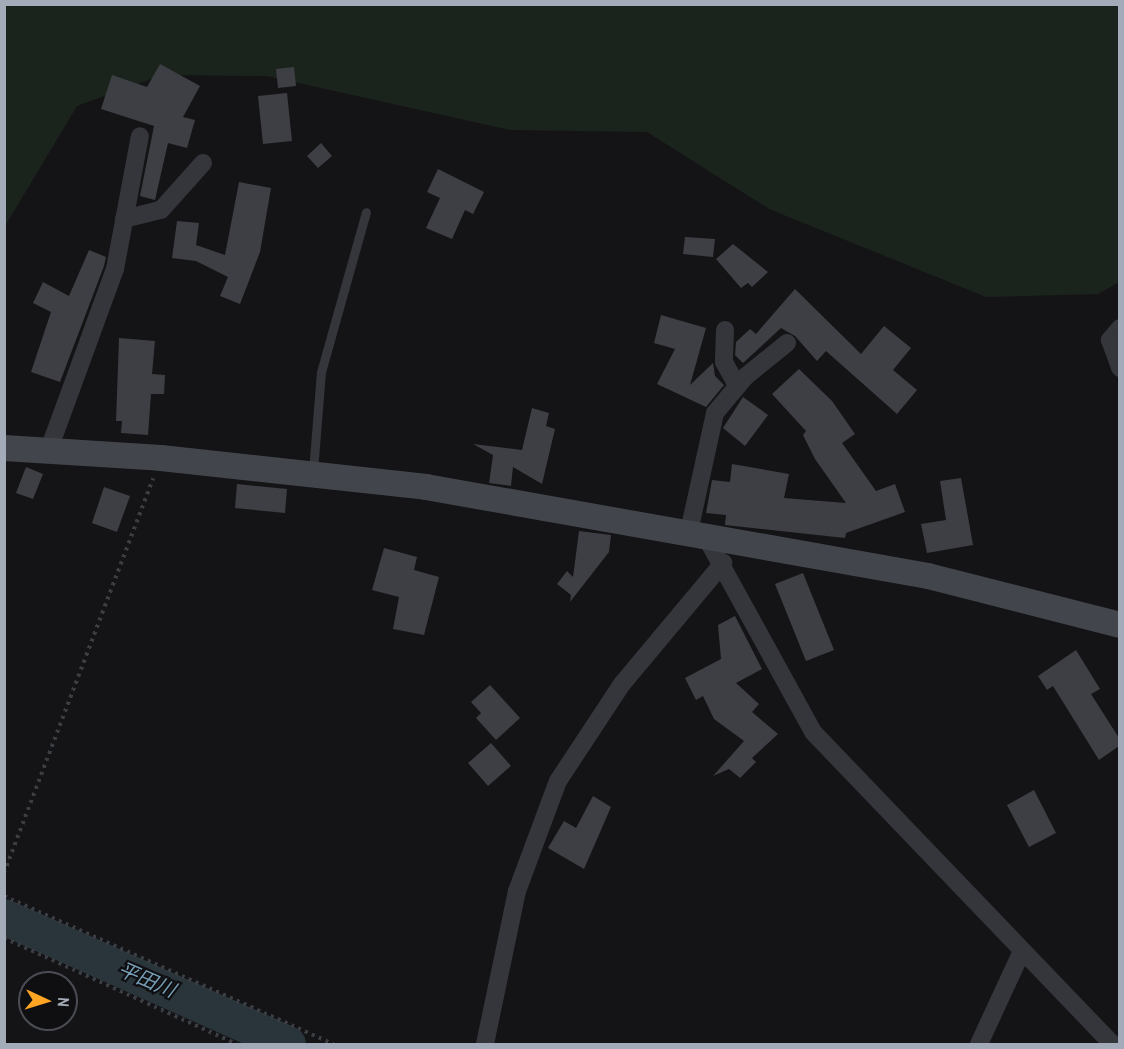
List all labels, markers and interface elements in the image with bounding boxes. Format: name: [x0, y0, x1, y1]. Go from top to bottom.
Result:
water label: 平田川: [115, 956, 179, 1002]
north arrow: [18, 971, 78, 1031]
text: N: [53, 997, 75, 1008]

